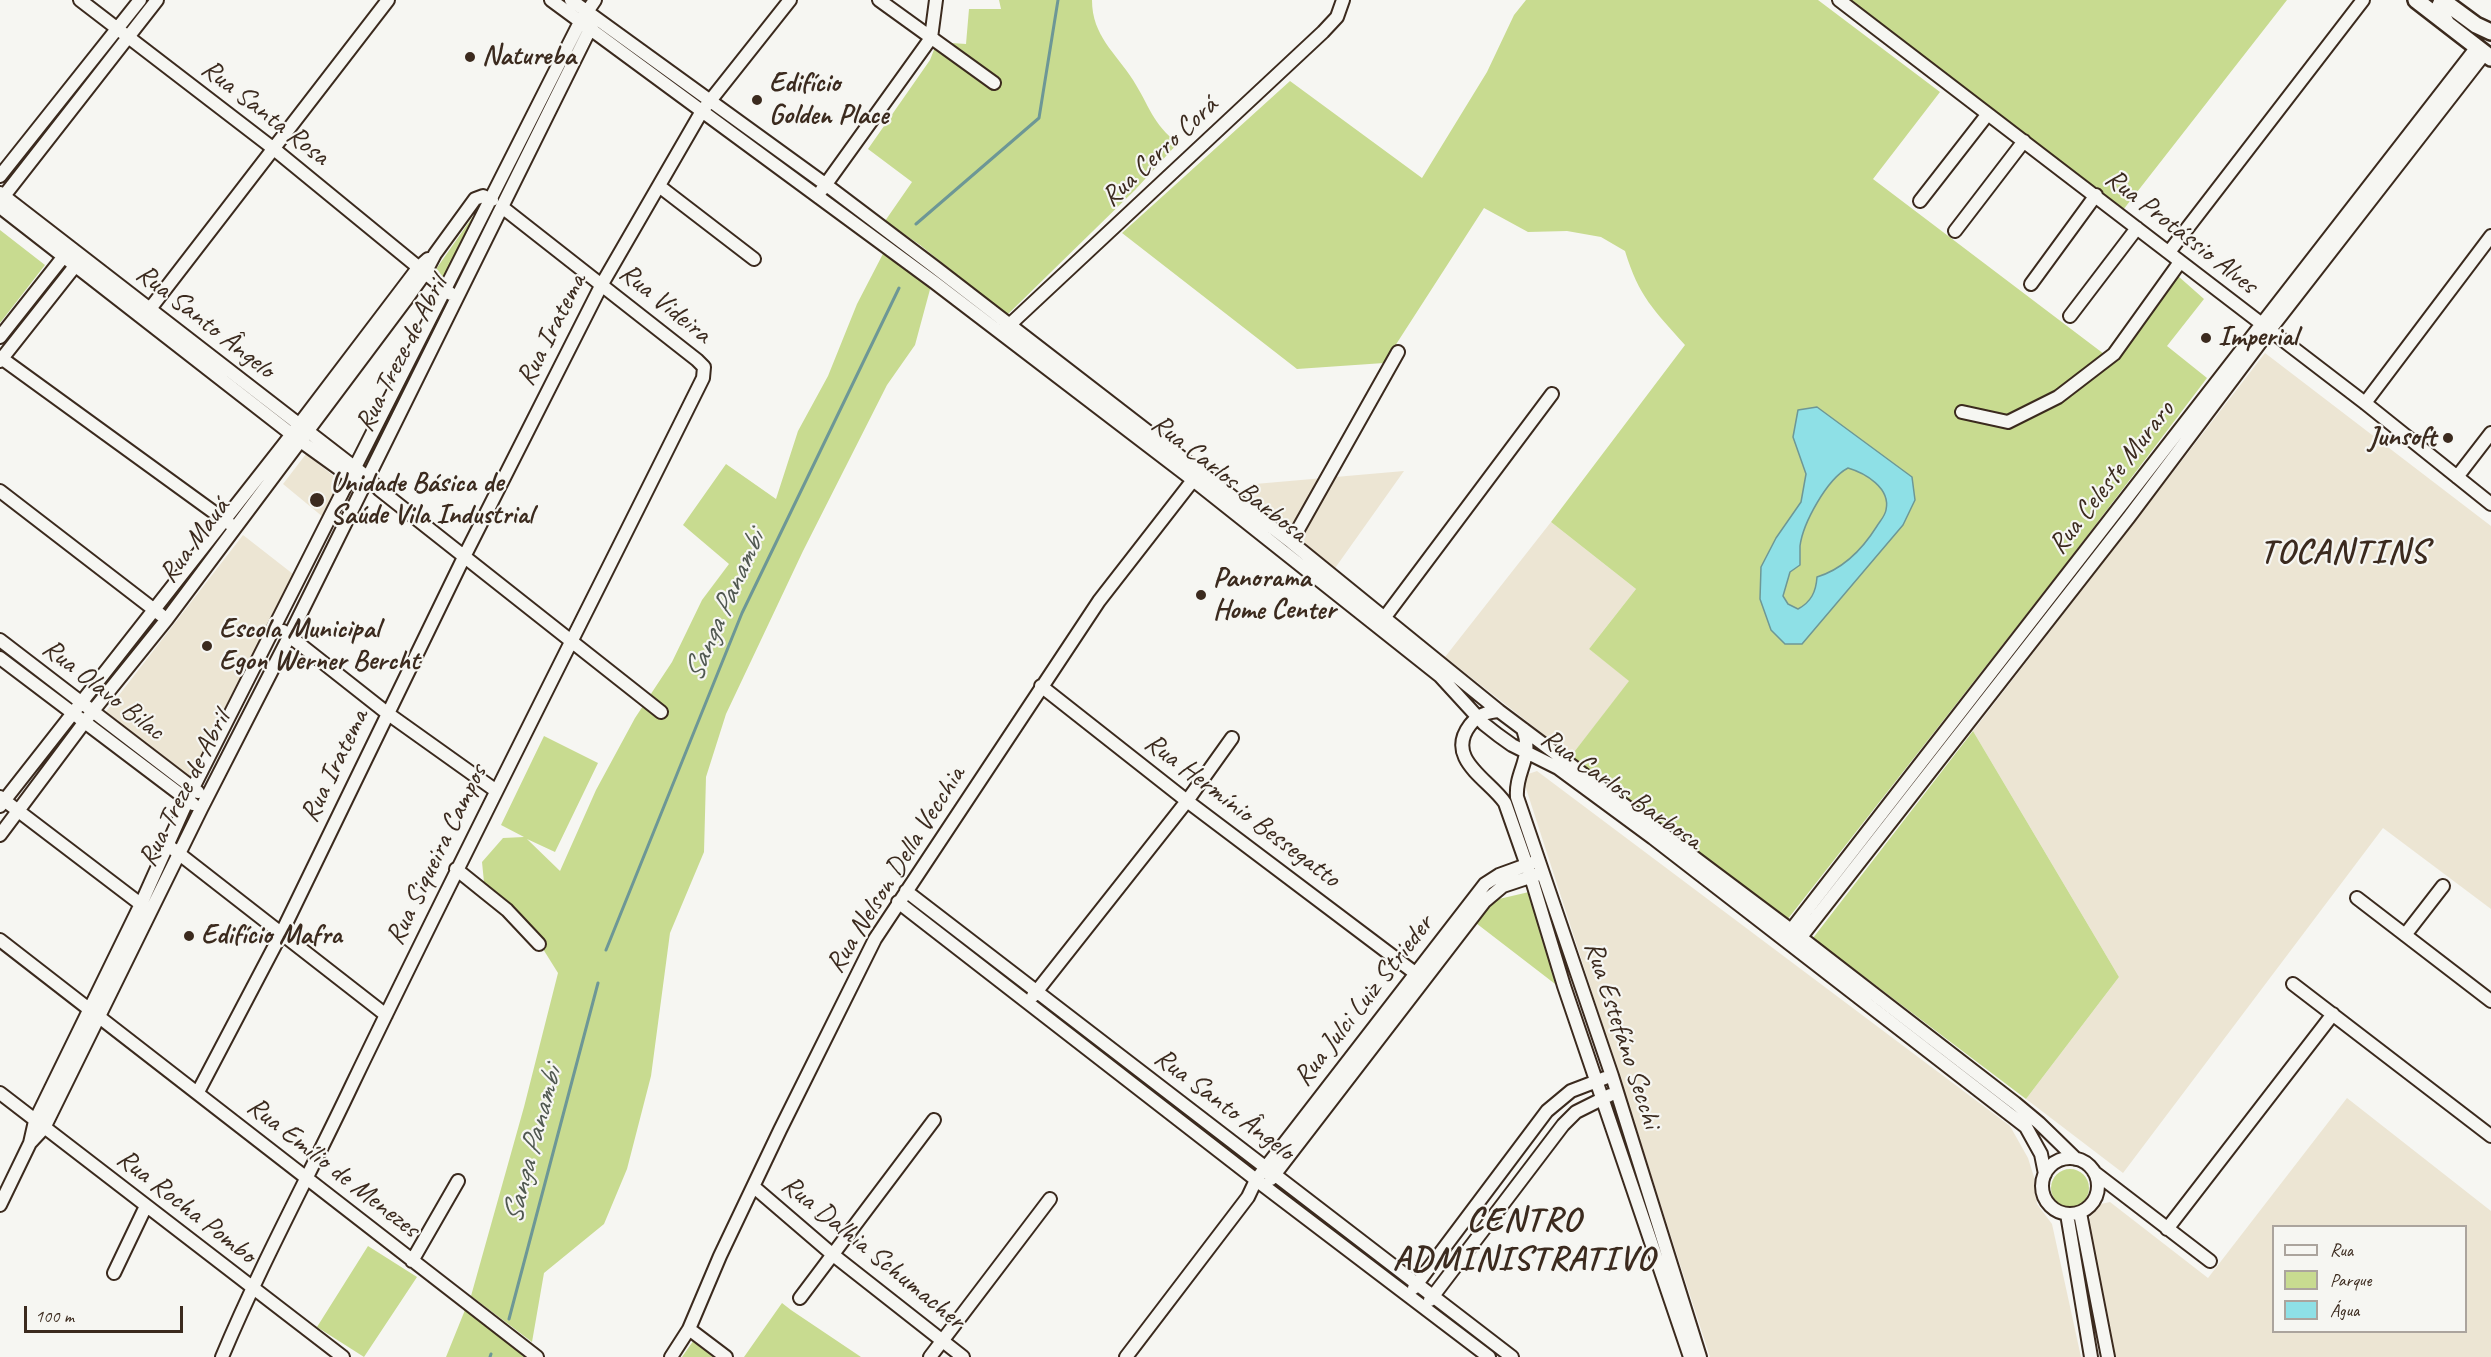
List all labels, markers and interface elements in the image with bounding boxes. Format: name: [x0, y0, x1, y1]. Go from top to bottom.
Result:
place label: Natureba: [482, 40, 576, 74]
marker: Natureba: [463, 50, 477, 64]
street label: Rua Santa Rosa: [194, 53, 336, 173]
place label: Edifício Golden Place: [769, 67, 888, 133]
street label: Rua Cerro Corá: [1095, 90, 1225, 214]
marker: Edifício Golden Place: [750, 93, 764, 107]
street label: Rua Protássio Alves: [2098, 162, 2264, 302]
street label: Rua Santo Ângelo: [129, 257, 281, 387]
street label: Rua Videira: [612, 257, 718, 351]
street label: Rua Iratema: [510, 268, 594, 392]
street label: Rua Treze de Abril: [348, 271, 456, 437]
place label: Imperial: [2218, 321, 2298, 355]
marker: Imperial: [2199, 331, 2213, 345]
street label: Rua Celeste Muraro: [2042, 395, 2182, 561]
street label: Rua Carlos Barbosa: [1144, 408, 1314, 550]
place label: Junsoft: [2368, 421, 2436, 455]
marker: Junsoft: [2441, 431, 2455, 445]
place label: Unidade Básica de Saúde Vila Industrial: [330, 467, 533, 533]
marker: Unidade Básica de Saúde Vila Industrial: [308, 491, 326, 509]
street label: Rua Mauá: [152, 492, 238, 590]
water label: Sanga Panambi: [676, 527, 774, 687]
district label: TOCANTINS: [2262, 533, 2426, 573]
place label: Panorama Home Center: [1213, 562, 1336, 628]
marker: Panorama Home Center: [1194, 588, 1208, 602]
place label: Escola Municipal Egon Werner Bercht: [219, 613, 419, 679]
street label: Rua Olavo Bilac: [35, 632, 171, 748]
marker: Escola Municipal Egon Werner Bercht: [200, 639, 214, 653]
street label: Rua Iratema: [293, 704, 377, 828]
street label: Rua Treze de Abril: [131, 706, 239, 872]
street label: Rua Carlos Barbosa: [1534, 722, 1708, 858]
street label: Rua Hermínio Bessegatto: [1138, 727, 1346, 895]
street label: Rua Siqueira Campos: [379, 759, 495, 951]
street label: Rua Nelson Della Vecchia: [819, 761, 973, 979]
street label: Rua Julci Luiz Strieder: [1287, 909, 1441, 1093]
place label: Edifício Mafra: [201, 919, 342, 953]
marker: Edifício Mafra: [182, 929, 196, 943]
street label: Rua Estefáno Secchi: [1576, 937, 1668, 1133]
street label: Rua Santo Ângelo: [1147, 1041, 1301, 1169]
water label: Sanga Panambi: [495, 1064, 571, 1228]
street label: Rua Emílio de Menezes: [240, 1090, 426, 1246]
street label: Rua Rocha Pombo: [110, 1142, 262, 1272]
street label: Rua Dalhia Schumacher: [774, 1169, 972, 1337]
district label: CENTRO ADMINISTRATIVO: [1395, 1201, 1653, 1280]
legend: [2272, 1225, 2467, 1333]
text: Rua: [2330, 1239, 2353, 1261]
text: Parque: [2330, 1269, 2371, 1291]
scale bar: [27, 1294, 186, 1332]
text: Água: [2330, 1299, 2359, 1321]
text: 100 m: [35, 1305, 74, 1327]

